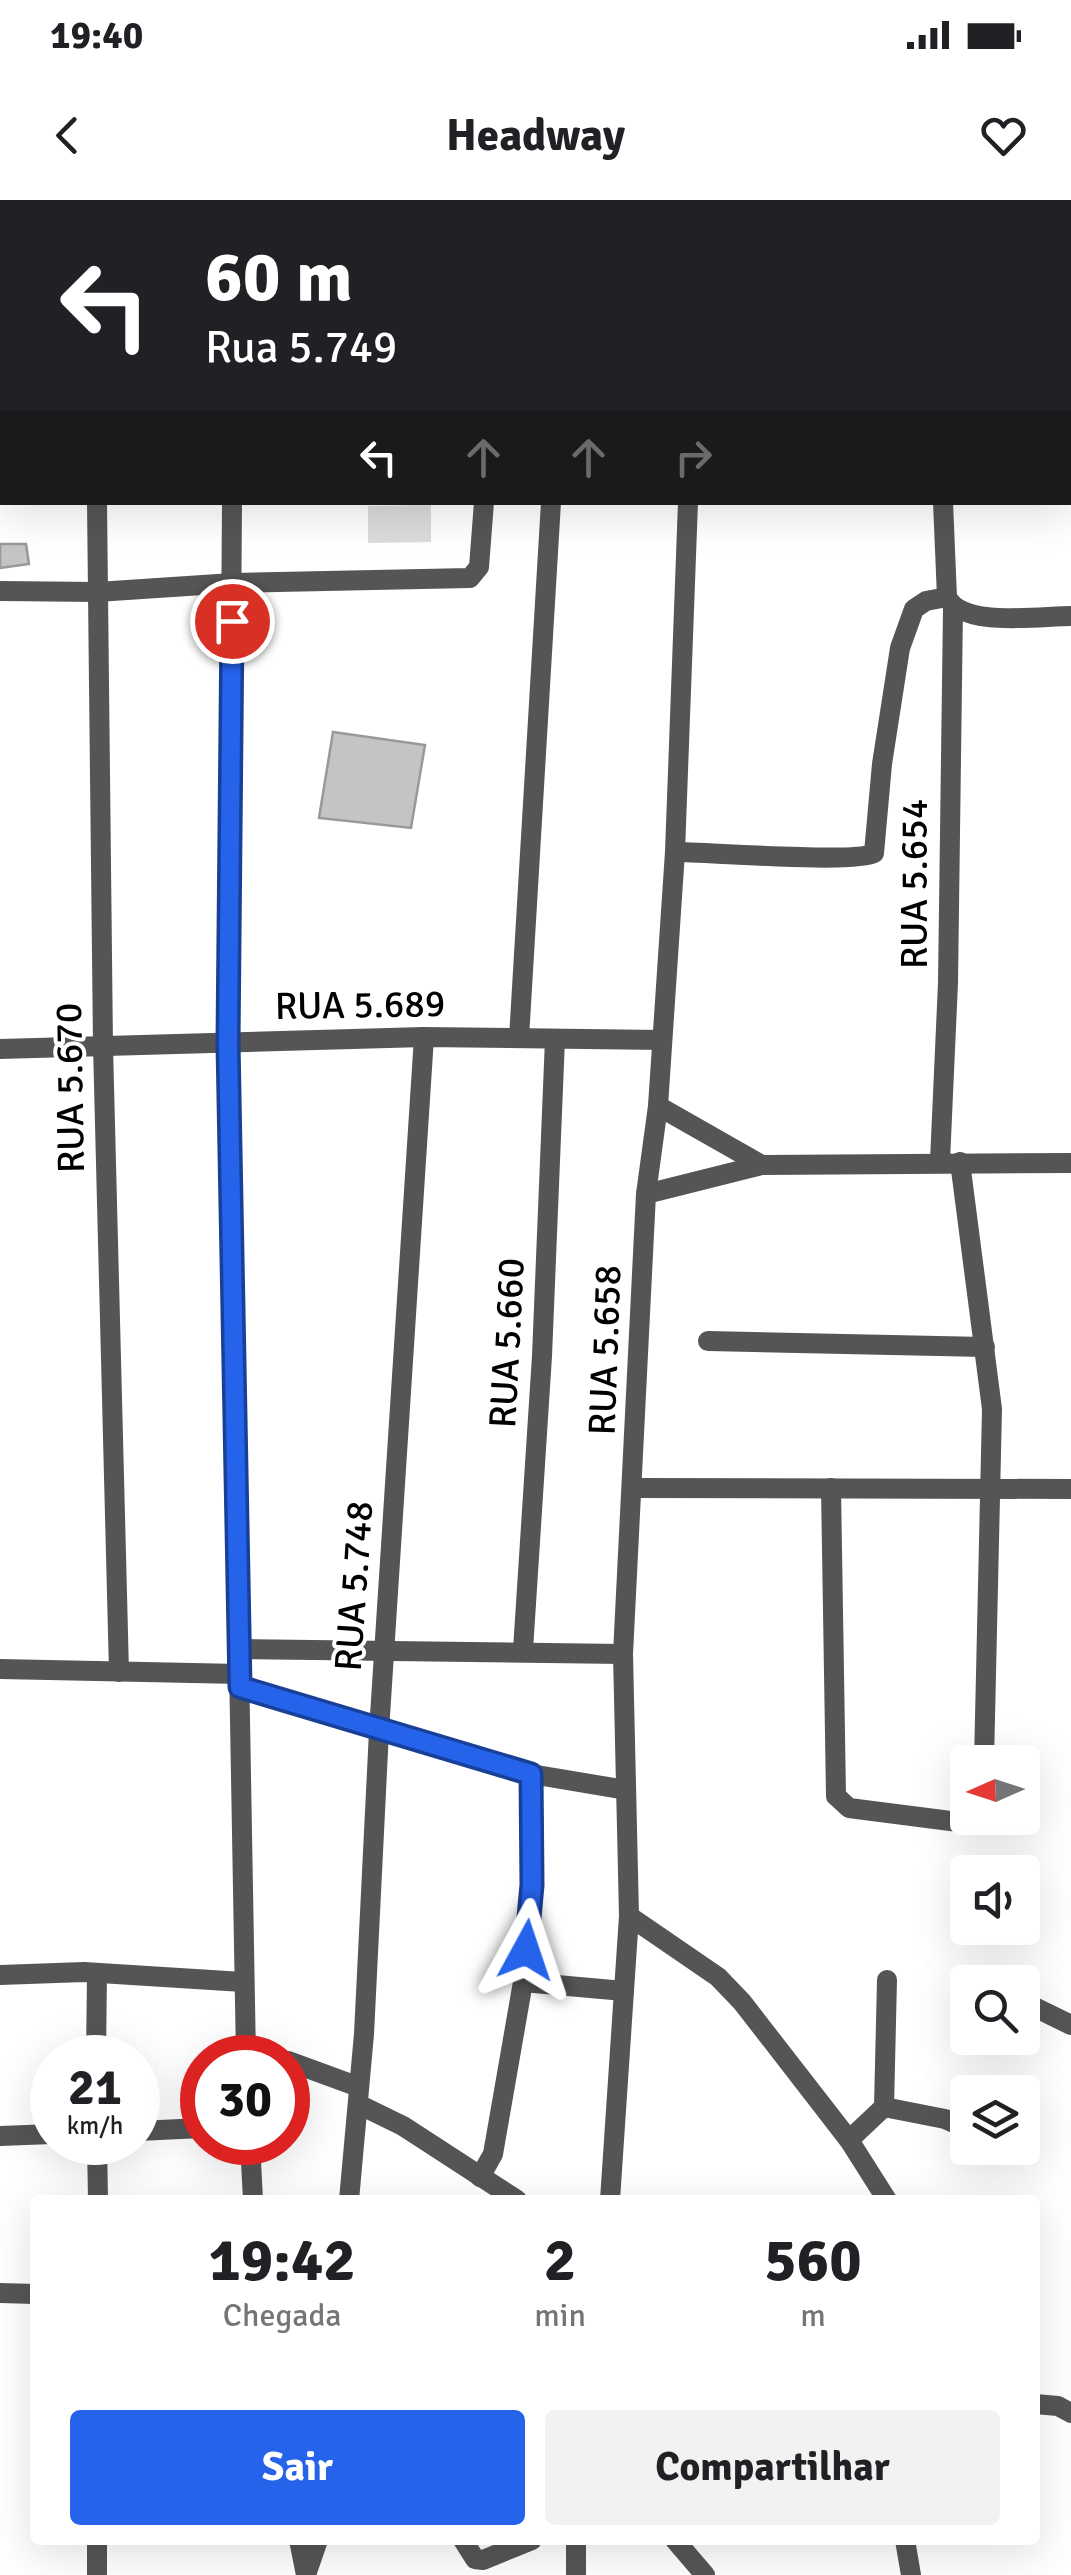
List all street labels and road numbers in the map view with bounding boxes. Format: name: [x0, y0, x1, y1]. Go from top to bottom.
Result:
street label: RUA 5.654: [891, 799, 938, 969]
street label: RUA 5.689: [274, 980, 446, 1030]
street label: RUA 5.670: [45, 1002, 95, 1174]
street label: RUA 5.660: [479, 1257, 535, 1429]
street label: RUA 5.658: [579, 1264, 631, 1436]
street label: RUA 5.748: [325, 1499, 383, 1673]

